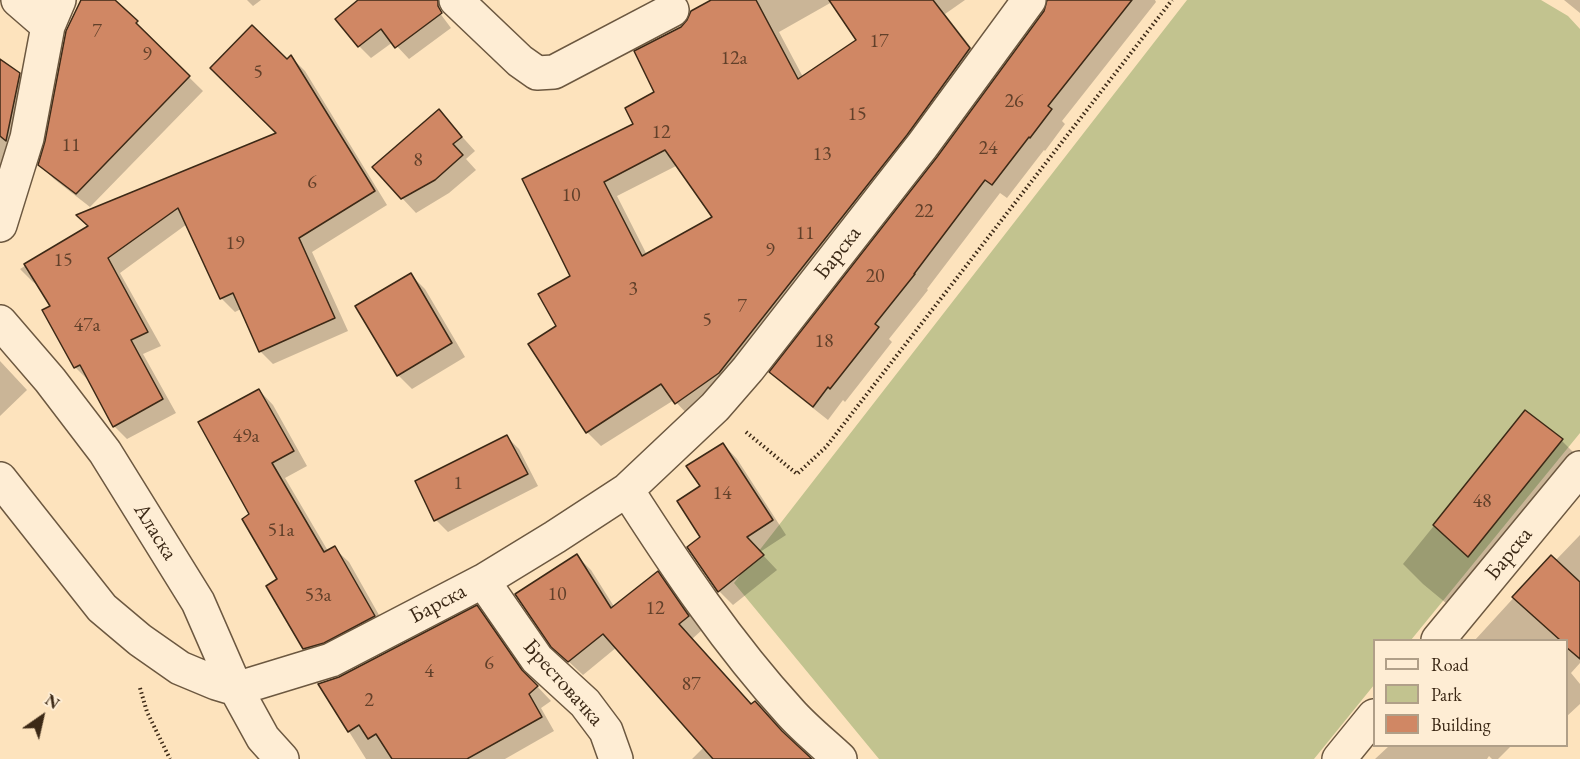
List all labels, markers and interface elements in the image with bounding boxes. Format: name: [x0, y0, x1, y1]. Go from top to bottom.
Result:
house number: 7: [92, 20, 102, 44]
house number: 17: [869, 30, 889, 54]
house number: 9: [142, 43, 152, 67]
house number: 12a: [720, 47, 748, 71]
house number: 5: [253, 61, 263, 85]
house number: 26: [1004, 90, 1024, 114]
house number: 15: [847, 103, 867, 127]
house number: 12: [651, 121, 671, 145]
house number: 11: [61, 134, 81, 158]
house number: 24: [978, 137, 998, 161]
house number: 13: [812, 143, 832, 167]
house number: 8: [413, 149, 423, 173]
house number: 6: [307, 171, 317, 195]
house number: 10: [561, 184, 581, 208]
house number: 22: [914, 200, 934, 224]
street label: Барска: [809, 221, 867, 285]
house number: 11: [795, 222, 815, 246]
house number: 19: [225, 232, 245, 256]
house number: 9: [765, 239, 775, 263]
house number: 15: [53, 249, 73, 273]
house number: 20: [865, 265, 885, 289]
house number: 3: [628, 278, 638, 302]
house number: 7: [737, 295, 747, 319]
house number: 5: [702, 309, 712, 333]
house number: 47a: [73, 314, 101, 338]
house number: 18: [814, 330, 834, 354]
house number: 49a: [232, 425, 260, 449]
house number: 1: [453, 472, 463, 496]
house number: 14: [712, 482, 732, 506]
house number: 48: [1472, 490, 1492, 514]
street label: Аласка: [127, 499, 183, 565]
house number: 51a: [267, 519, 295, 543]
street label: Барска: [1480, 522, 1538, 586]
street label: Барска: [405, 578, 471, 630]
house number: 10: [547, 583, 567, 607]
house number: 53a: [304, 584, 332, 608]
house number: 12: [645, 597, 665, 621]
street label: Брестовачка: [517, 634, 609, 732]
legend: [1373, 639, 1568, 747]
house number: 6: [484, 652, 494, 676]
text: Road: [1431, 653, 1469, 676]
house number: 4: [424, 660, 434, 684]
house number: 87: [681, 673, 701, 697]
text: Park: [1431, 683, 1462, 706]
north arrow: [12, 687, 72, 747]
text: N: [41, 689, 64, 714]
house number: 2: [364, 689, 374, 713]
text: Building: [1431, 713, 1491, 736]

